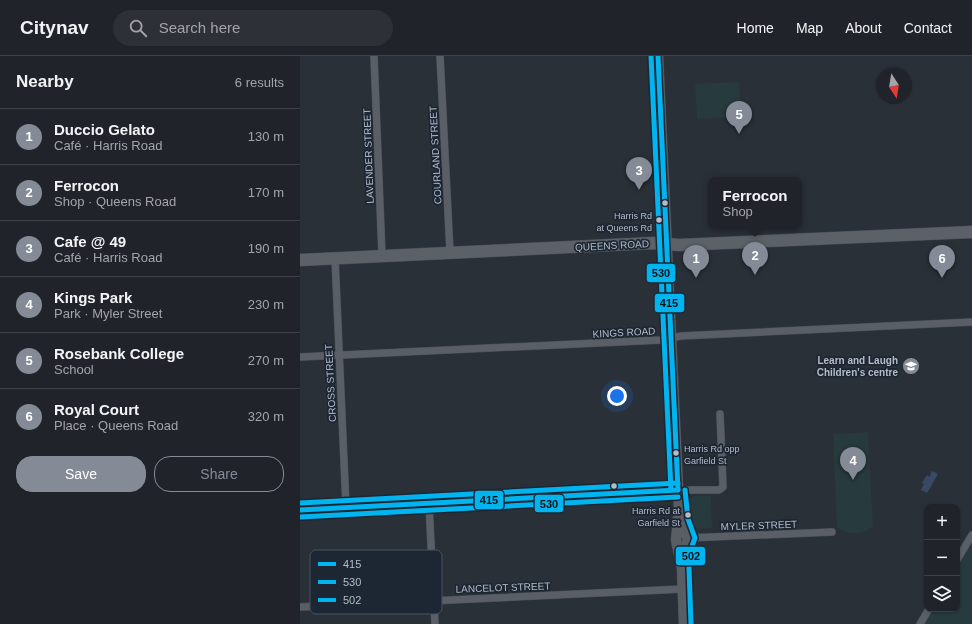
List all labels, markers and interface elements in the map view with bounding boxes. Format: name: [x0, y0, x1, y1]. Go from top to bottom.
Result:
search box: [113, 10, 393, 46]
text: Citynav: [20, 17, 89, 38]
icon: search: [127, 17, 149, 39]
text: Search here: [159, 19, 240, 36]
text: Home: [737, 20, 774, 36]
text: Map: [796, 20, 823, 36]
text: About: [845, 20, 882, 36]
text: Contact: [904, 20, 952, 36]
north arrow: [876, 68, 912, 104]
text: Nearby: [16, 72, 74, 91]
text: 6 results: [235, 75, 284, 90]
pin: 5: [726, 101, 752, 134]
street label: COURLAND STREET: [427, 106, 444, 204]
street label: LAVENDER STREET: [361, 108, 376, 204]
text: Duccio Gelato: [54, 121, 155, 138]
text: 1: [25, 129, 33, 144]
text: 130 m: [248, 129, 284, 144]
text: Café · Harris Road: [54, 138, 162, 153]
pin: 3: [626, 157, 652, 190]
text: Ferrocon: [54, 177, 119, 194]
popup: [708, 177, 802, 229]
text: 2: [25, 185, 33, 200]
text: 170 m: [248, 185, 284, 200]
text: Ferrocon: [722, 187, 788, 204]
text: Shop · Queens Road: [54, 194, 176, 209]
unlabelled marker: [660, 198, 670, 208]
text: Shop: [722, 204, 753, 219]
place label: Harris Rd at Queens Rd: [596, 211, 652, 233]
marker: Harris Rd at Queens Rd: [654, 215, 664, 225]
text: Cafe @ 49: [54, 233, 126, 250]
street label: QUEENS ROAD: [575, 238, 649, 253]
text: 3: [25, 241, 33, 256]
text: 190 m: [248, 241, 284, 256]
pin: 2: [742, 242, 768, 275]
pin: 1: [683, 245, 709, 278]
pin: 6: [929, 245, 955, 278]
text: Café · Harris Road: [54, 250, 162, 265]
line badge: 530: [646, 263, 676, 283]
text: 530: [652, 267, 670, 279]
text: Kings Park: [54, 289, 132, 306]
line badge: 415: [654, 293, 685, 313]
text: 4: [25, 297, 33, 312]
text: 230 m: [248, 297, 284, 312]
text: 415: [660, 297, 678, 309]
text: Park · Myler Street: [54, 306, 162, 321]
street label: KINGS ROAD: [592, 325, 656, 340]
street label: CROSS STREET: [323, 344, 338, 422]
text: Rosebank College: [54, 345, 184, 362]
text: 5: [25, 353, 33, 368]
text: 270 m: [248, 353, 284, 368]
place label: Learn and Laugh Children's centre: [817, 355, 898, 378]
school or university icon: Learn and Laugh Children's centre: [901, 356, 921, 376]
text: School: [54, 362, 94, 377]
your location: [607, 386, 627, 406]
text: Royal Court: [54, 401, 139, 418]
text: 6: [25, 409, 33, 424]
text: 320 m: [248, 409, 284, 424]
text: Place · Queens Road: [54, 418, 178, 433]
place label: Harris Rd opp Garfield St: [684, 444, 740, 466]
pin: 4: [840, 447, 866, 480]
marker: Harris Rd opp Garfield St: [671, 448, 681, 458]
button: Save: [16, 456, 146, 492]
button: Share: [154, 456, 284, 492]
unlabelled marker: [609, 481, 619, 491]
line badge: 415: [474, 490, 504, 510]
text: 415: [480, 494, 498, 506]
line badge: 530: [534, 494, 564, 513]
text: 530: [540, 498, 558, 510]
map controls: [924, 504, 960, 612]
button: +: [924, 504, 960, 540]
place label: Harris Rd at Garfield St: [632, 506, 680, 528]
marker: Harris Rd at Garfield St: [683, 510, 693, 520]
street label: MYLER STREET: [721, 519, 798, 532]
button: −: [924, 540, 960, 576]
line badge: 502: [675, 546, 706, 566]
legend: [310, 550, 442, 614]
text: 502: [682, 550, 700, 562]
text: 415: [343, 558, 361, 570]
text: 530: [343, 576, 361, 588]
button: layers: [924, 576, 960, 612]
street label: LANCELOT STREET: [455, 580, 551, 595]
text: 502: [343, 594, 361, 606]

